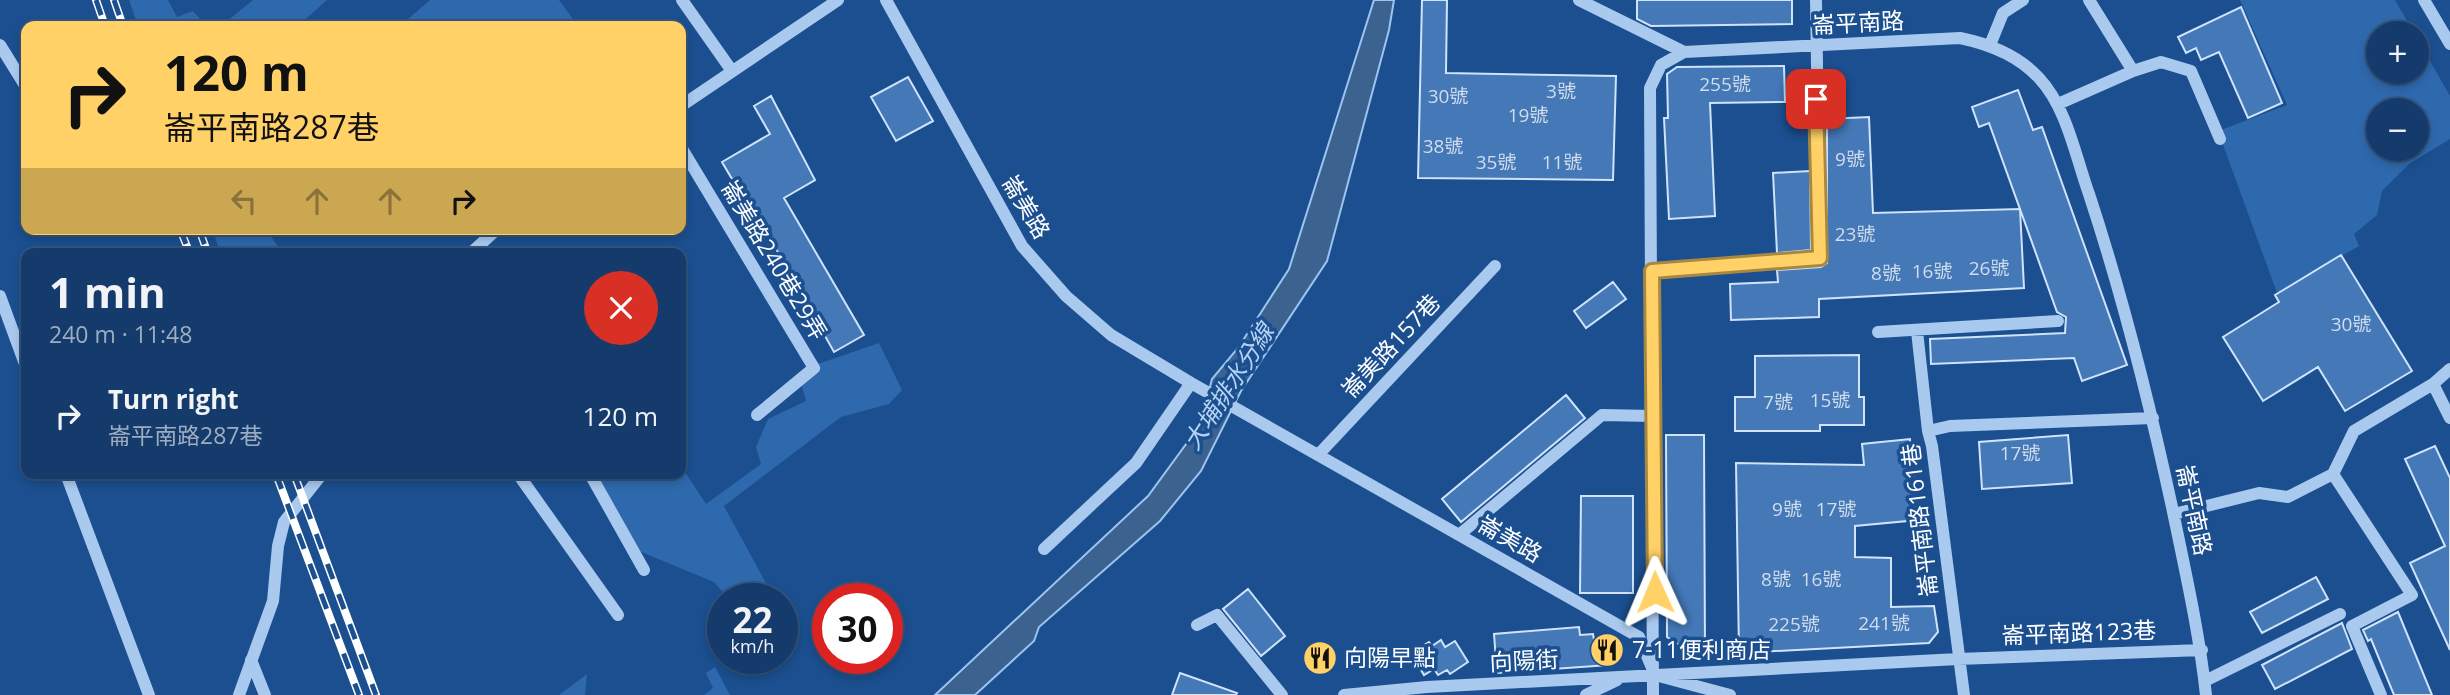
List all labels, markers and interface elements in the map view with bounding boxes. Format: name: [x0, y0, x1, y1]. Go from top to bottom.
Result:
street label: 崙平南路: [1811, 4, 1905, 40]
map controls: [2366, 21, 2429, 161]
button: +: [2366, 21, 2429, 84]
text: 120 m: [164, 39, 309, 105]
icon: right: [49, 49, 140, 140]
pin: [1786, 69, 1846, 129]
house number: 255號: [1699, 71, 1751, 97]
house number: 3號: [1546, 78, 1576, 104]
icon: arrive: [1797, 80, 1835, 118]
house number: 30號: [1428, 83, 1468, 109]
button: −: [2366, 98, 2429, 161]
house number: 19號: [1508, 102, 1548, 128]
text: 崙平南路287巷: [164, 105, 379, 148]
house number: 38號: [1423, 133, 1463, 159]
house number: 9號: [1835, 146, 1865, 172]
house number: 35號: [1476, 149, 1516, 175]
house number: 11號: [1542, 149, 1582, 175]
street label: 崙美路: [995, 169, 1058, 244]
street label: 崙美路240巷29弄: [715, 174, 835, 345]
icon: left: [225, 182, 263, 220]
icon: ahead: [298, 182, 336, 220]
icon: ahead: [371, 182, 409, 220]
icon: right: [444, 182, 482, 220]
house number: 23號: [1835, 221, 1875, 247]
house number: 26號: [1969, 255, 2009, 281]
house number: 16號: [1912, 258, 1952, 284]
house number: 8號: [1871, 260, 1901, 286]
text: 1 min: [49, 263, 166, 320]
button: close: [584, 271, 658, 345]
street label: 崙美路157巷: [1334, 286, 1447, 404]
house number: 30號: [2331, 311, 2371, 337]
water label: 大埔排水分線: [1175, 314, 1282, 456]
text: 240 m · 11:48: [49, 318, 192, 350]
text: Turn right: [108, 381, 239, 417]
house number: 15號: [1810, 387, 1850, 413]
house number: 7號: [1763, 389, 1793, 415]
icon: right: [49, 397, 87, 435]
text: 120 m: [583, 398, 658, 434]
text: 崙平南路287巷: [108, 419, 262, 451]
house number: 17號: [2000, 440, 2040, 466]
street label: 崙平南路161巷: [1894, 442, 1944, 599]
street label: 崙平南路: [2170, 461, 2220, 558]
house number: 9號: [1772, 496, 1802, 522]
house number: 17號: [1816, 496, 1856, 522]
street label: 崙美路: [1473, 507, 1548, 569]
position arrow: [1618, 555, 1692, 629]
house number: 8號: [1761, 566, 1791, 592]
house number: 16號: [1801, 566, 1841, 592]
speed limit sign: 30: [812, 583, 903, 674]
text: 22: [732, 596, 773, 643]
house number: 241號: [1858, 610, 1910, 636]
house number: 225號: [1768, 611, 1820, 637]
street label: 崙平南路123巷: [2001, 613, 2157, 651]
restaurant icon: 7-11便利商店: [1588, 631, 1626, 669]
place label: 7-11便利商店: [1632, 633, 1771, 665]
text: km/h: [731, 634, 774, 658]
restaurant icon: 向陽早點: [1301, 639, 1339, 677]
place label: 向陽早點: [1344, 641, 1436, 673]
street label: 向陽街: [1489, 642, 1559, 678]

